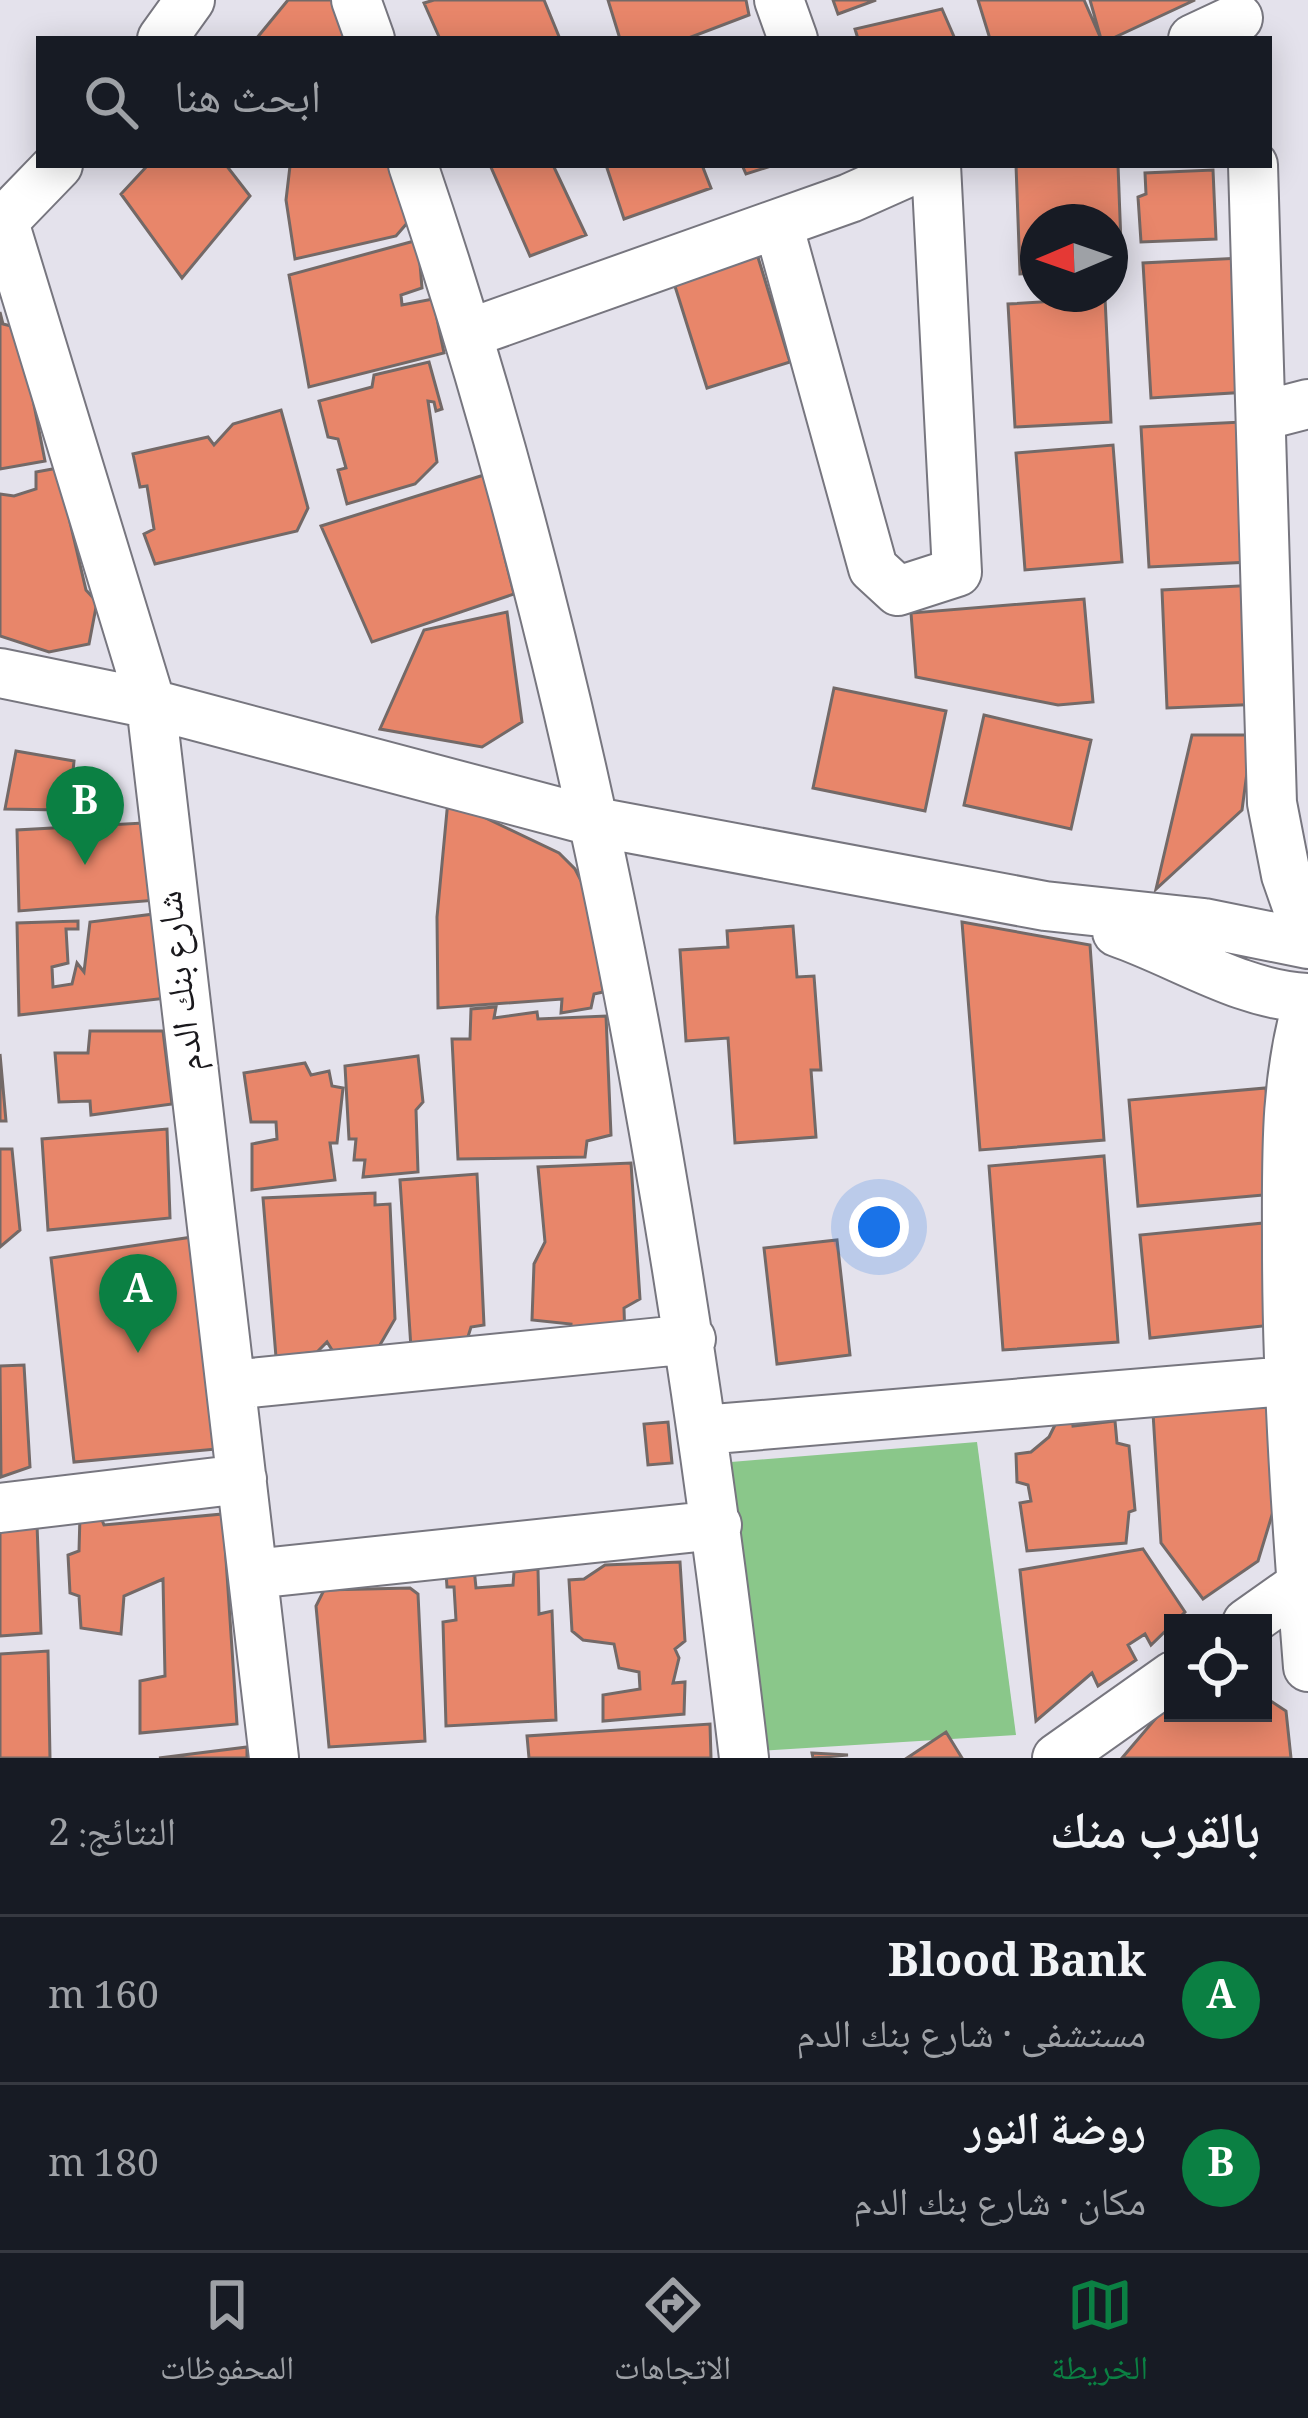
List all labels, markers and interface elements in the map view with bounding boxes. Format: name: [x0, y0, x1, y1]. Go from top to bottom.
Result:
search box: [36, 36, 1272, 168]
text: ابحث هنا: [174, 64, 321, 141]
icon: search: [78, 69, 144, 135]
north arrow: [1020, 204, 1128, 312]
pin: B: [46, 766, 124, 865]
street label: شارع بنك الدم: [143, 887, 225, 1075]
your location: [849, 1197, 909, 1257]
pin: A: [99, 1254, 177, 1353]
map controls: [1164, 1614, 1272, 1722]
button: locate: [1164, 1614, 1272, 1722]
text: بالقرب منك: [1050, 1793, 1260, 1880]
text: النتائج: 2: [48, 1803, 176, 1870]
text: Blood Bank: [888, 1928, 1146, 2005]
text: 160 m: [48, 1966, 159, 2033]
text: A: [1206, 1966, 1236, 2033]
text: مستشفى · شارع بنك الدم: [796, 2005, 1146, 2072]
text: روضة النور: [965, 2096, 1146, 2173]
text: 180 m: [48, 2134, 159, 2201]
text: B: [1208, 2134, 1235, 2201]
text: مكان · شارع بنك الدم: [853, 2173, 1146, 2240]
tab: المحفوظات: [160, 2272, 294, 2400]
tab: الاتجاهات: [614, 2272, 731, 2400]
tab: الخريطة: [1051, 2272, 1148, 2400]

